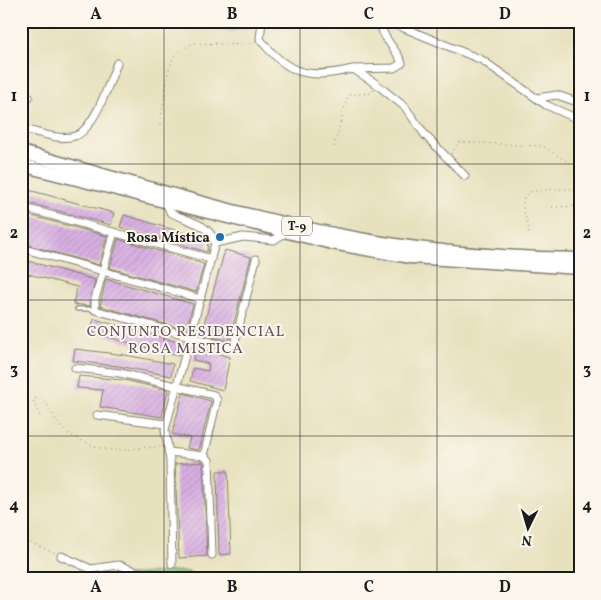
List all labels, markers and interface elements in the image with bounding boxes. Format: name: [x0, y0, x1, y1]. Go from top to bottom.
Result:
text: A: [90, 4, 102, 26]
text: B: [227, 4, 238, 26]
text: C: [364, 4, 374, 26]
text: D: [499, 4, 511, 26]
text: 1: [11, 86, 17, 108]
text: 1: [584, 86, 590, 108]
road number: T-9: [282, 217, 312, 236]
text: 2: [10, 223, 18, 245]
text: 2: [583, 223, 591, 245]
place label: Rosa Mística: [127, 229, 210, 248]
marker: Rosa Mística: [214, 231, 226, 243]
district label: CONJUNTO RESIDENCIAL ROSA MISTICA: [87, 322, 285, 360]
text: 3: [10, 359, 18, 381]
text: 3: [583, 359, 591, 381]
text: 4: [9, 495, 19, 517]
text: 4: [582, 495, 592, 517]
north arrow: [504, 502, 554, 552]
text: N: [521, 530, 533, 549]
text: A: [90, 577, 102, 599]
text: B: [227, 577, 238, 599]
text: C: [364, 577, 374, 599]
text: D: [499, 577, 511, 599]

